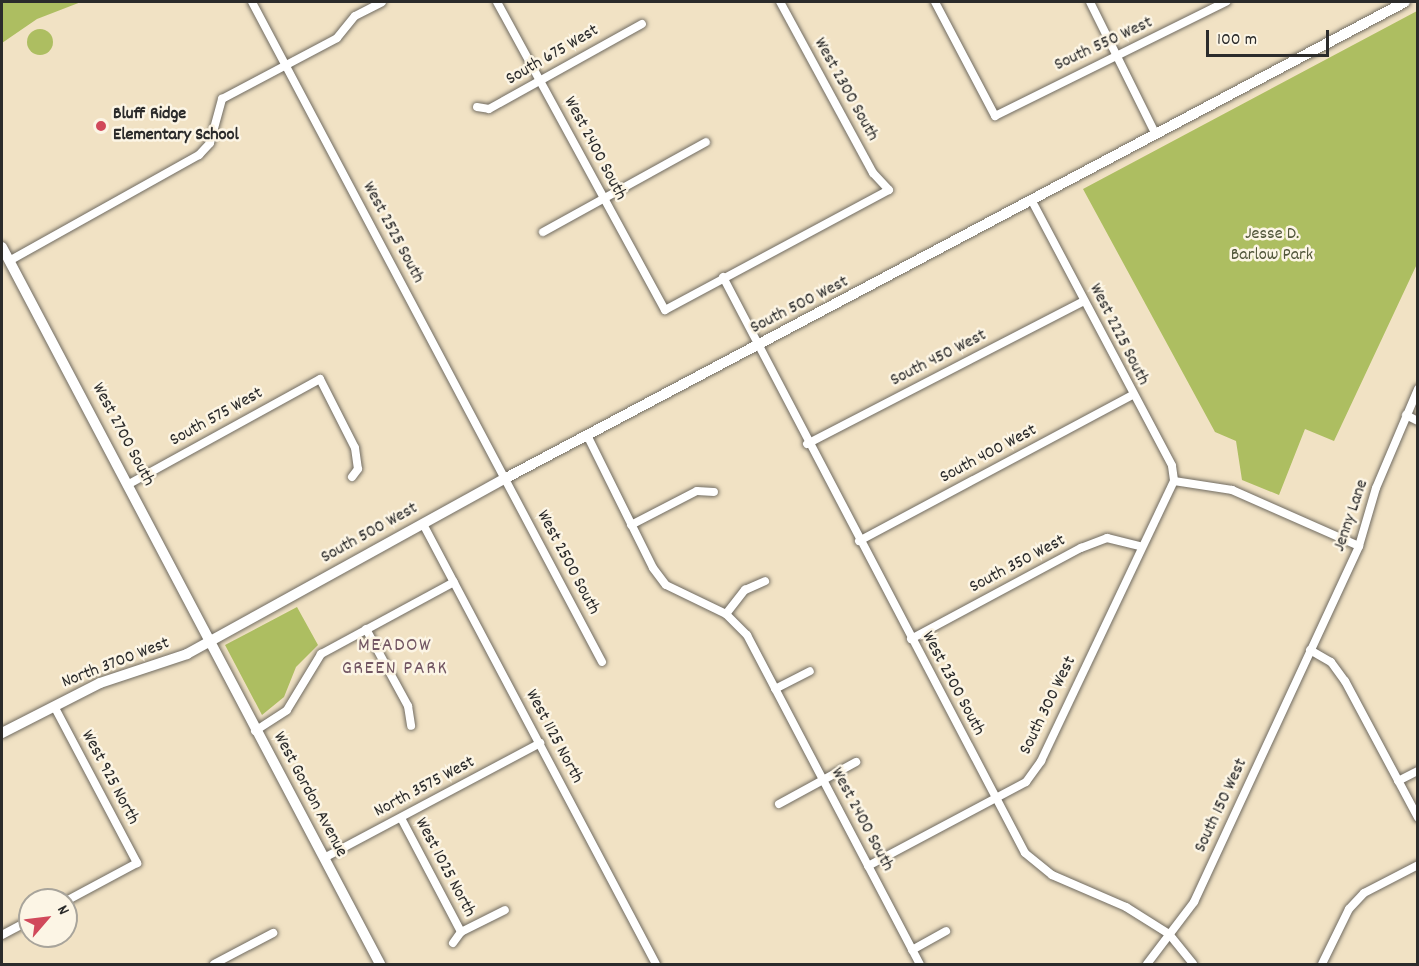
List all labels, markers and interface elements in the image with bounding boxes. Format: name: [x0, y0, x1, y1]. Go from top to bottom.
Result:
street label: South 550 West: [1051, 13, 1157, 77]
scale bar: [1209, 18, 1332, 56]
street label: South 675 West: [503, 21, 603, 91]
text: 100 m: [1217, 28, 1257, 53]
street label: West 2300 South: [808, 35, 882, 145]
street label: West 2400 South: [558, 93, 630, 205]
place label: Bluff Ridge Elementary School: [113, 105, 239, 148]
marker: Bluff Ridge Elementary School: [94, 119, 108, 133]
street label: West 2525 South: [356, 179, 428, 287]
park label: Jesse D. Barlow Park: [1231, 225, 1313, 268]
street label: South 500 West: [747, 272, 853, 340]
street label: West 2225 South: [1083, 281, 1153, 389]
street label: South 450 West: [887, 326, 991, 392]
street label: West 2700 South: [86, 380, 158, 490]
street label: South 575 West: [167, 384, 267, 452]
street label: South 400 West: [937, 420, 1041, 490]
street label: Jenny Lane: [1330, 477, 1374, 555]
street label: South 500 West: [318, 499, 422, 569]
street label: West 2500 South: [530, 507, 604, 619]
street label: South 350 West: [966, 531, 1070, 599]
street label: West 2300 South: [916, 628, 988, 740]
street label: North 3700 West: [59, 634, 173, 694]
district label: MEADOW GREEN PARK: [342, 634, 448, 681]
street label: South 300 West: [1016, 653, 1082, 759]
street label: West 1125 North: [519, 686, 587, 788]
street label: West 925 North: [75, 727, 143, 829]
street label: West Gordon Avenue: [267, 729, 351, 861]
street label: North 3575 West: [371, 752, 479, 824]
street label: South 150 West: [1191, 755, 1253, 857]
street label: West 2400 South: [825, 764, 897, 876]
street label: West 1025 North: [409, 815, 479, 921]
north arrow: [18, 888, 78, 948]
text: N: [51, 901, 75, 919]

